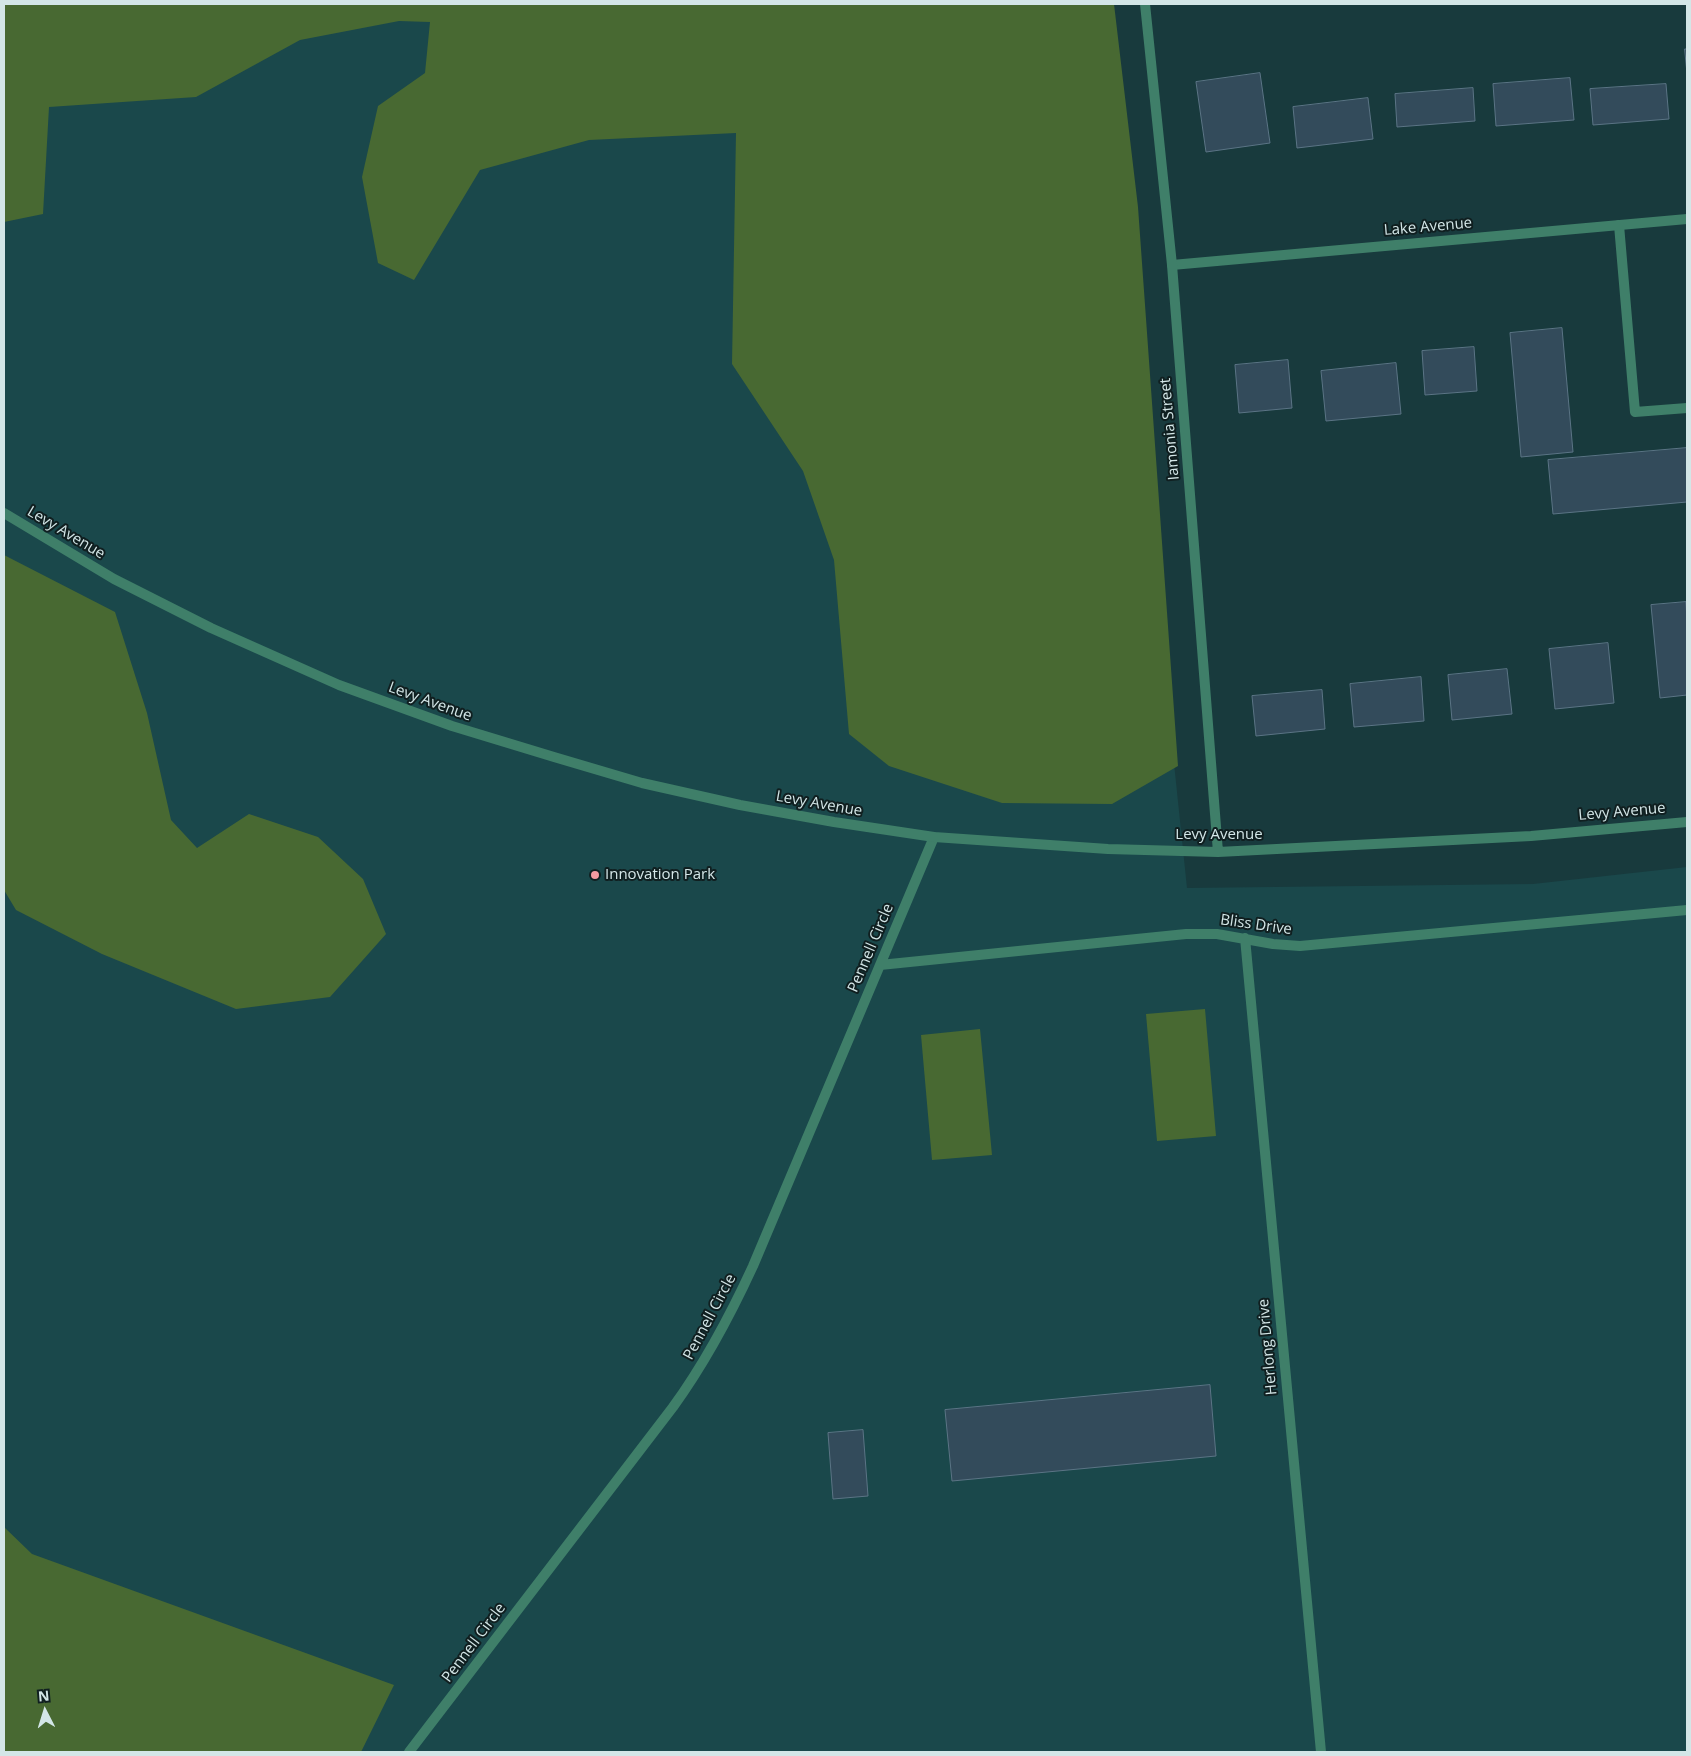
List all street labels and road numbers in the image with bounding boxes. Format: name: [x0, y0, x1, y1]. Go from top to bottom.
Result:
street label: Lake Avenue: [1383, 214, 1473, 240]
street label: Iamonia Street: [1157, 377, 1183, 481]
street label: Levy Avenue: [24, 503, 108, 563]
street label: Levy Avenue: [386, 679, 474, 725]
street label: Levy Avenue: [774, 788, 864, 820]
street label: Levy Avenue: [1578, 799, 1666, 825]
street label: Levy Avenue: [1175, 826, 1263, 844]
street label: Pennell Circle: [844, 901, 898, 995]
street label: Bliss Drive: [1219, 911, 1293, 939]
street label: Pennell Circle: [680, 1271, 740, 1363]
street label: Herlong Drive: [1255, 1298, 1281, 1396]
street label: Pennell Circle: [438, 1600, 510, 1686]

